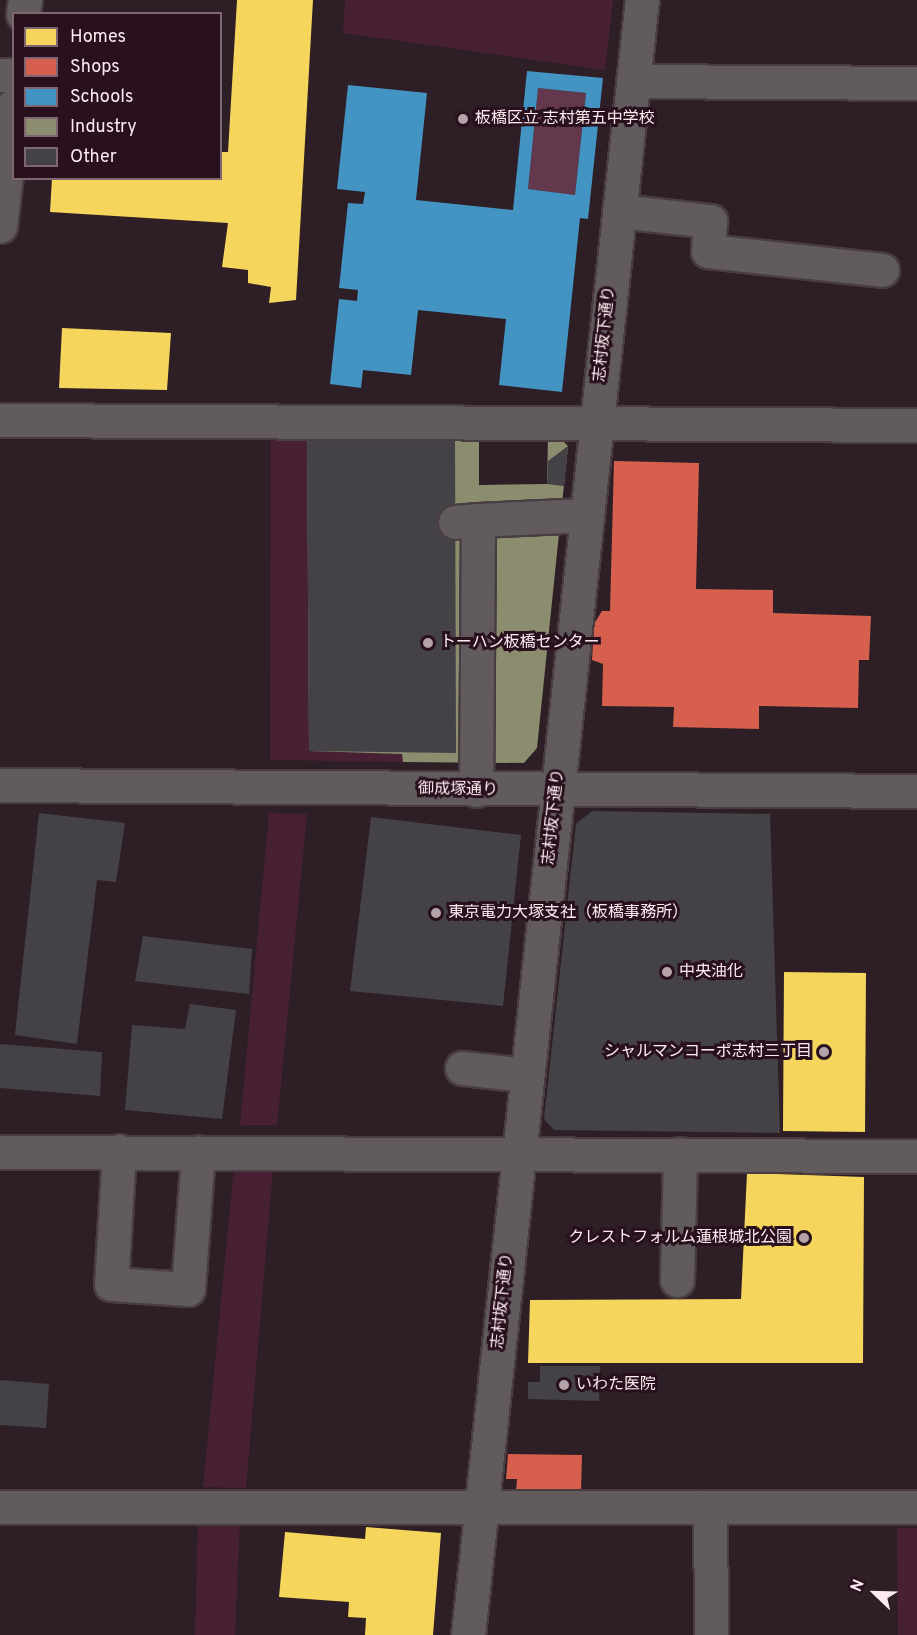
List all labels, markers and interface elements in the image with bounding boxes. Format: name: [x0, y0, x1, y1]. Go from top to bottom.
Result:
legend: [12, 12, 222, 180]
text: Homes: [70, 26, 126, 49]
text: Shops: [70, 56, 120, 79]
text: Schools: [70, 86, 133, 109]
place label: 板橋区立 志村第五中学校: [475, 109, 655, 129]
marker: 板橋区立 志村第五中学校: [456, 112, 470, 126]
text: Industry: [70, 116, 137, 139]
text: Other: [70, 146, 117, 169]
street label: 志村坂下通り: [590, 285, 620, 383]
place label: トーハン板橋センター: [440, 633, 600, 653]
marker: トーハン板橋センター: [421, 636, 435, 650]
street label: 志村坂下通り: [539, 768, 569, 866]
street label: 御成塚通り: [418, 780, 498, 800]
place label: 東京電力大塚支社（板橋事務所）: [448, 903, 688, 923]
marker: 東京電力大塚支社（板橋事務所）: [429, 906, 443, 920]
place label: 中央油化: [679, 962, 743, 982]
marker: 中央油化: [660, 965, 674, 979]
place label: シャルマンコーポ志村三丁目: [604, 1042, 812, 1062]
marker: シャルマンコーポ志村三丁目: [817, 1045, 831, 1059]
place label: クレストフォルム蓮根城北公園: [568, 1228, 792, 1248]
marker: クレストフォルム蓮根城北公園: [797, 1231, 811, 1245]
street label: 志村坂下通り: [488, 1252, 518, 1350]
place label: いわた医院: [576, 1375, 656, 1395]
marker: いわた医院: [557, 1378, 571, 1392]
north arrow: [845, 1563, 905, 1623]
text: N: [847, 1577, 870, 1595]

